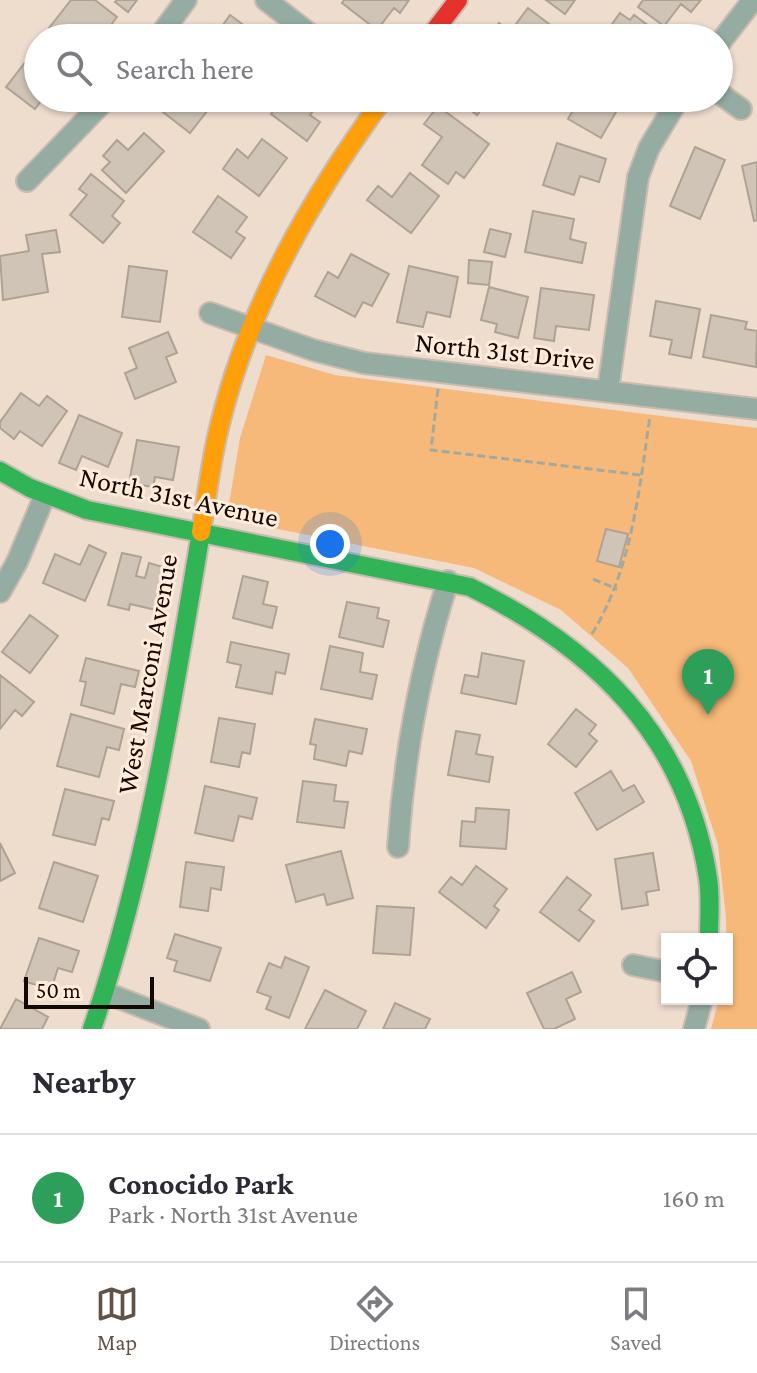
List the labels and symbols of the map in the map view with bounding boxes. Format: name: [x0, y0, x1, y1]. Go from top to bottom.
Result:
street label: North 31st Drive: [414, 326, 596, 376]
street label: North 31st Avenue: [77, 461, 281, 533]
your location: [310, 524, 350, 564]
street label: West Marconi Avenue: [111, 551, 183, 797]
pin: 1: [682, 649, 734, 715]
scale bar: [24, 973, 154, 1009]

